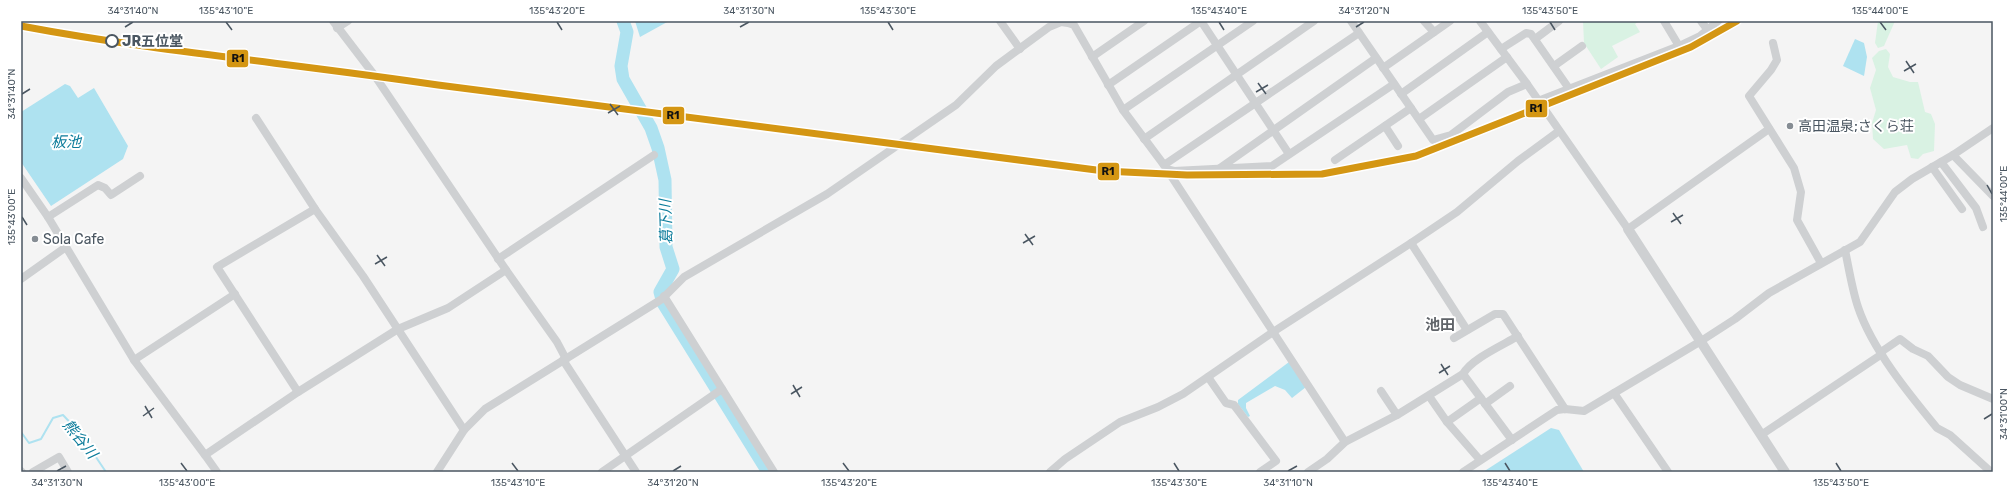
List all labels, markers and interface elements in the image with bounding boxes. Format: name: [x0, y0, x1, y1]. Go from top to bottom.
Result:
text: 34°31'40"N: [107, 5, 159, 17]
text: 135°43'10"E: [199, 5, 253, 17]
text: 135°43'20"E: [529, 5, 585, 17]
text: 34°31'30"N: [723, 5, 775, 17]
text: 135°43'30"E: [860, 5, 916, 17]
text: 135°43'40"E: [1191, 5, 1247, 17]
text: 34°31'20"N: [1338, 5, 1390, 17]
text: 135°43'50"E: [1522, 5, 1578, 17]
text: 135°44'00"E: [1852, 5, 1908, 17]
place label: JR五位堂: [122, 33, 183, 50]
marker: JR五位堂: [105, 34, 119, 48]
line badge: R1: [226, 49, 249, 68]
text: R1: [231, 52, 245, 65]
text: 34°31'40"N: [6, 68, 18, 120]
line badge: R1: [1525, 99, 1548, 118]
text: R1: [1529, 102, 1543, 115]
line badge: R1: [662, 106, 685, 125]
text: R1: [666, 109, 680, 122]
place label: 高田温泉;さくら荘: [1798, 118, 1914, 135]
marker: 高田温泉;さくら荘: [1785, 121, 1795, 131]
water label: 板池: [51, 133, 83, 151]
line badge: R1: [1097, 162, 1120, 181]
text: R1: [1101, 165, 1115, 178]
text: 135°44'00"E: [1998, 166, 2010, 222]
text: 135°43'00"E: [6, 189, 18, 245]
water label: 葛下川: [656, 197, 676, 245]
place label: Sola Cafe: [43, 231, 105, 248]
marker: Sola Cafe: [30, 234, 40, 244]
district label: 池田: [1425, 316, 1455, 334]
text: 34°31'00"N: [1998, 388, 2010, 440]
water label: 熊谷川: [59, 416, 102, 464]
text: 34°31'30"N: [31, 477, 83, 489]
text: 135°43'00"E: [159, 477, 215, 489]
text: 135°43'10"E: [491, 477, 545, 489]
text: 34°31'20"N: [647, 477, 699, 489]
text: 135°43'20"E: [821, 477, 877, 489]
text: 135°43'30"E: [1151, 477, 1207, 489]
text: 34°31'10"N: [1263, 477, 1313, 489]
text: 135°43'40"E: [1482, 477, 1538, 489]
text: 135°43'50"E: [1813, 477, 1869, 489]

